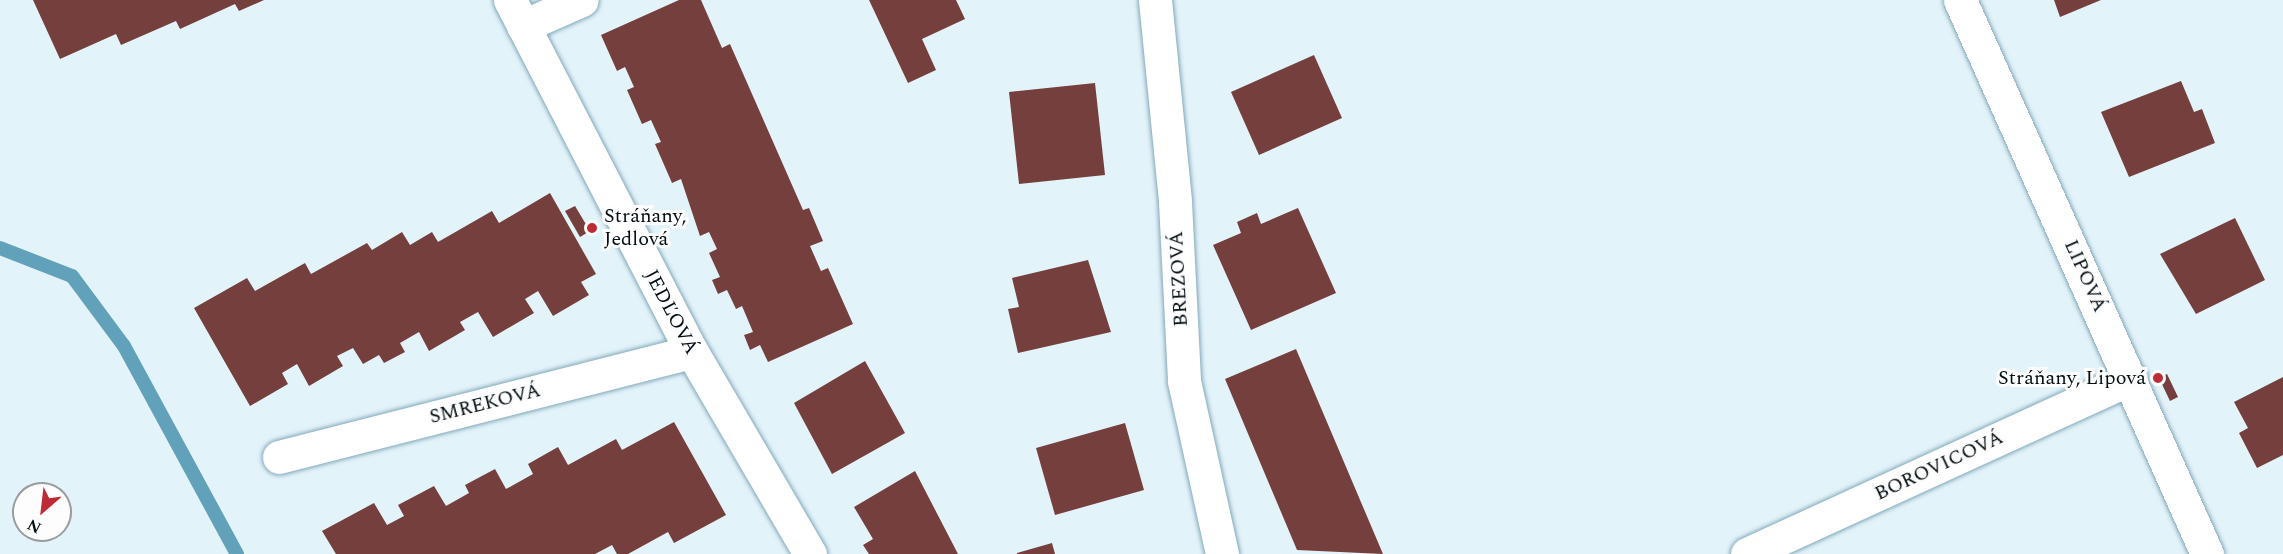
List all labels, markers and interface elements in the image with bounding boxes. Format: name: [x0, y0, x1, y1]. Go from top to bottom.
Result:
place label: Stráňany, Jedlová: [604, 204, 687, 251]
marker: Stráňany, Jedlová: [585, 221, 599, 235]
street label: BREZOVÁ: [1165, 231, 1193, 327]
street label: LIPOVÁ: [2058, 236, 2112, 316]
street label: JEDĽOVÁ: [639, 266, 703, 358]
place label: Stráňany, Lipová: [1998, 366, 2146, 390]
marker: Stráňany, Lipová: [2151, 371, 2165, 385]
street label: SMREKOVÁ: [427, 379, 543, 429]
street label: BOROVICOVÁ: [1871, 426, 2007, 506]
north arrow: [12, 482, 72, 542]
text: N: [23, 512, 46, 540]

